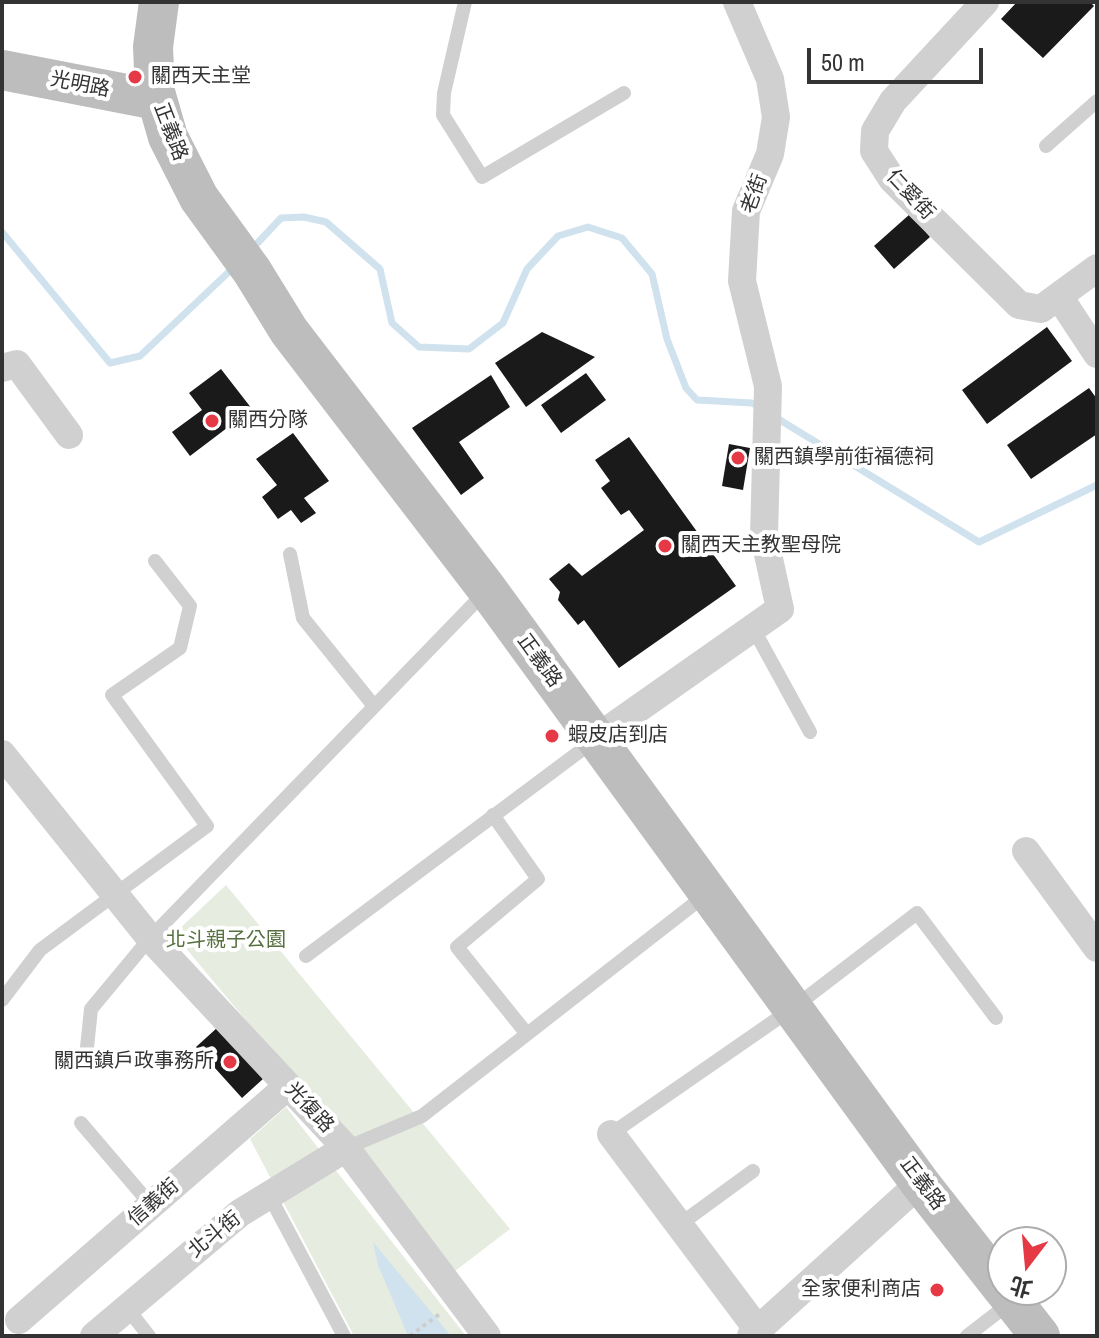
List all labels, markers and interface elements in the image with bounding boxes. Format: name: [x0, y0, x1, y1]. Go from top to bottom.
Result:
scale bar: [811, 32, 987, 82]
text: 50 m: [821, 46, 865, 78]
place label: 關西天主堂: [151, 65, 251, 89]
street label: 光明路: [48, 67, 112, 103]
marker: 關西天主堂: [126, 68, 144, 86]
street label: 正義路: [148, 100, 192, 164]
street label: 仁愛街: [881, 165, 939, 225]
street label: 老街: [737, 171, 773, 217]
place label: 關西分隊: [228, 409, 308, 433]
marker: 關西分隊: [203, 412, 221, 430]
place label: 關西鎮學前街福德祠: [754, 446, 934, 470]
marker: 關西鎮學前街福德祠: [729, 449, 747, 467]
place label: 關西天主教聖母院: [681, 534, 841, 558]
marker: 關西天主教聖母院: [656, 537, 674, 555]
street label: 正義路: [512, 630, 566, 692]
place label: 蝦皮店到店: [568, 724, 668, 748]
marker: 蝦皮店到店: [543, 727, 561, 745]
park label: 北斗親子公園: [166, 929, 286, 953]
place label: 關西鎮戶政事務所: [54, 1050, 214, 1074]
marker: 關西鎮戶政事務所: [221, 1053, 239, 1071]
street label: 光復路: [280, 1078, 338, 1138]
street label: 正義路: [894, 1153, 950, 1215]
street label: 信義街: [123, 1174, 185, 1232]
street label: 北斗街: [184, 1207, 246, 1263]
north arrow: [987, 1226, 1067, 1306]
text: 北: [1006, 1270, 1036, 1305]
place label: 全家便利商店: [801, 1278, 921, 1302]
marker: 全家便利商店: [928, 1281, 946, 1299]

